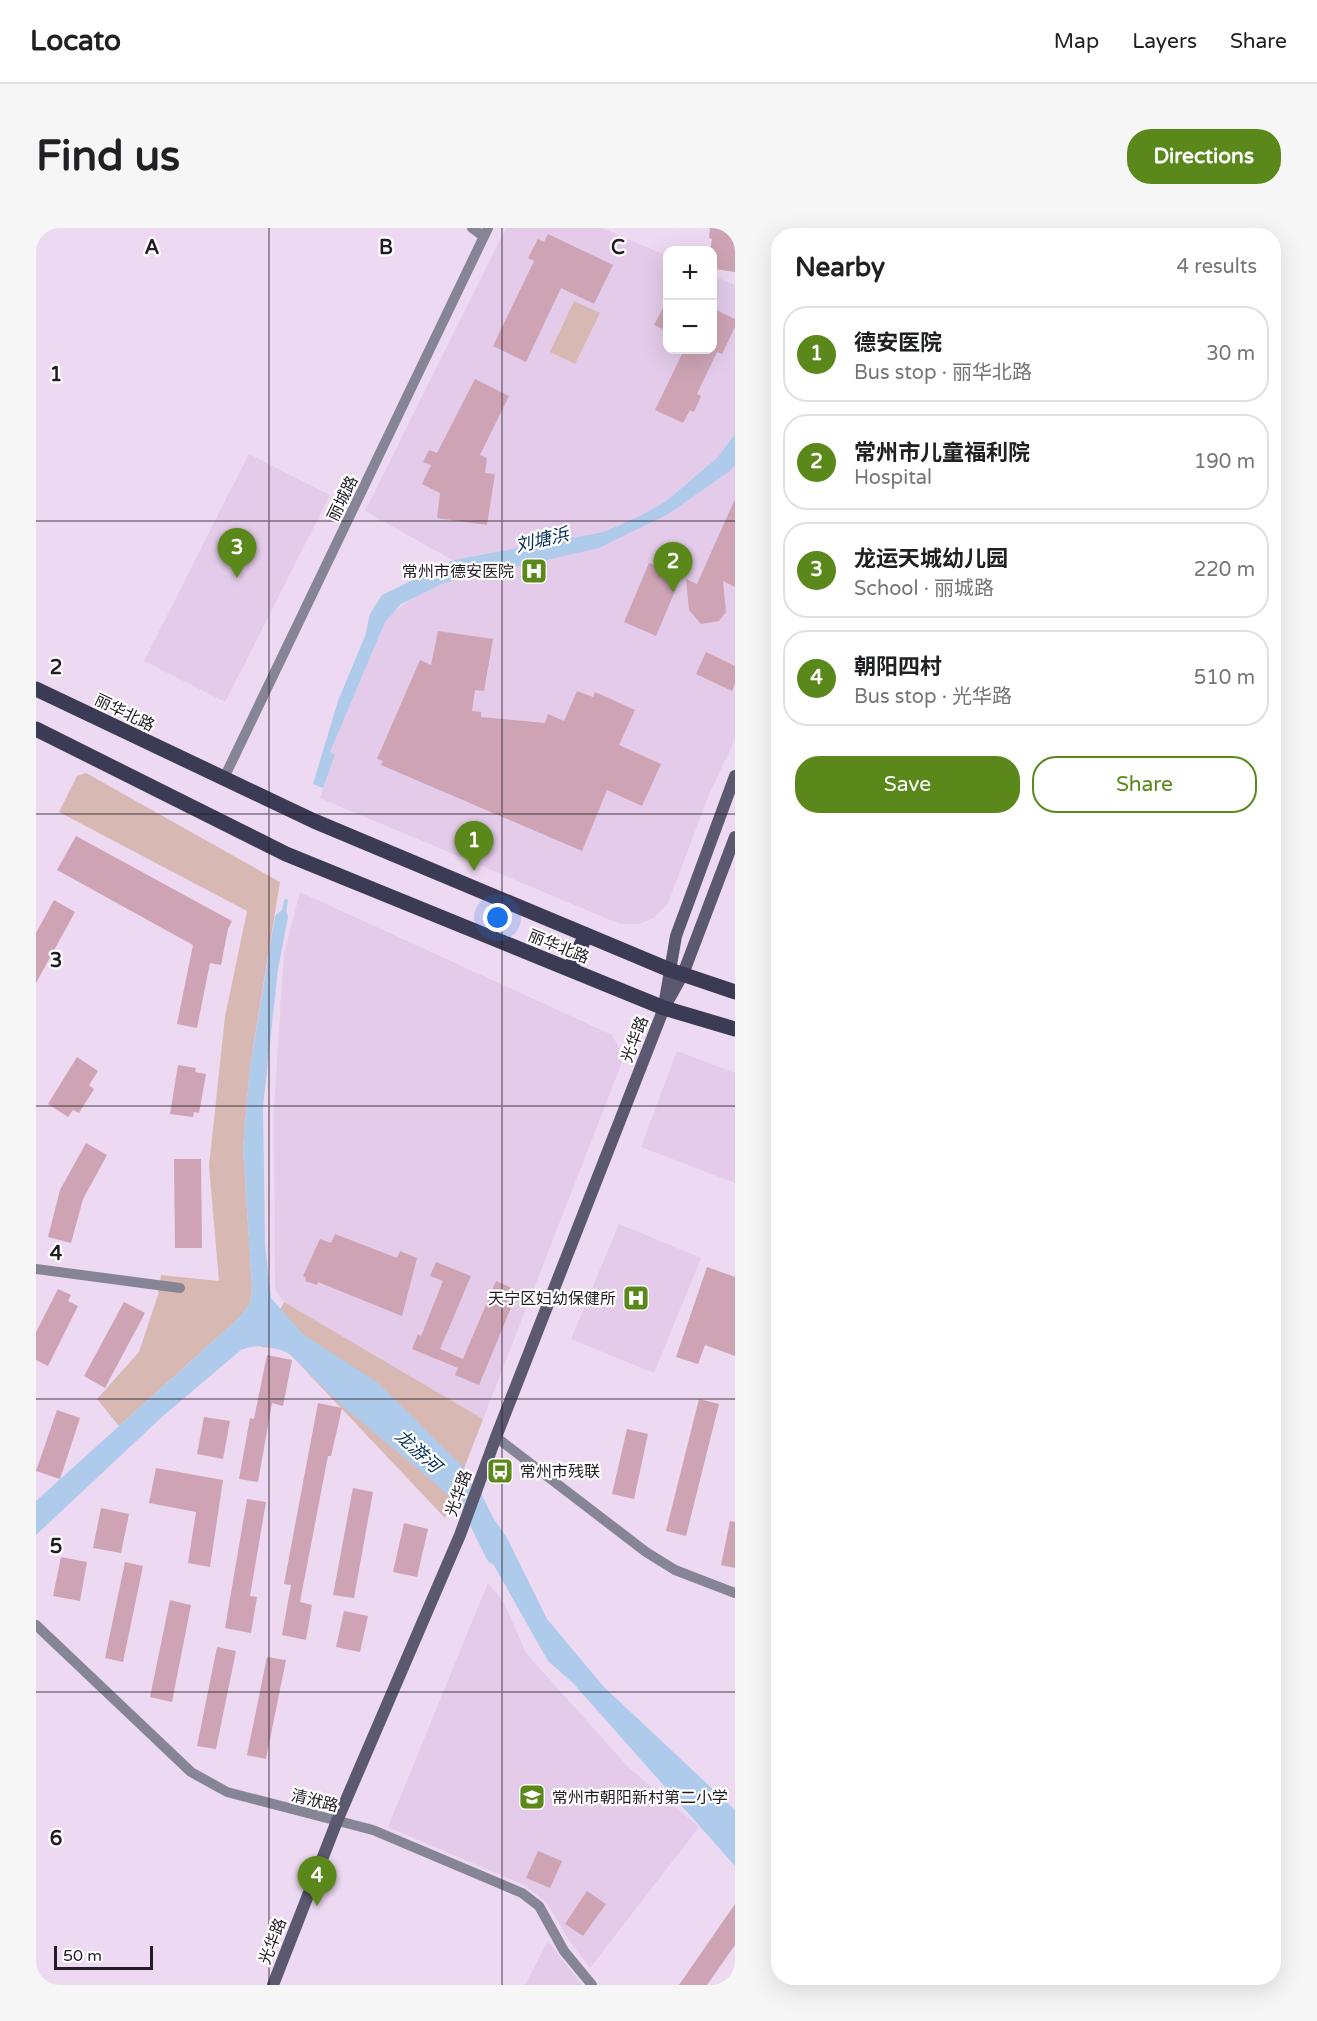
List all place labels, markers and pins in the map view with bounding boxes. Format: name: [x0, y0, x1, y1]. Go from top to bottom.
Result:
pin: 3: [218, 528, 256, 578]
pin: 2: [654, 542, 692, 592]
hospital icon: 常州市德安医院: [519, 556, 549, 586]
place label: 常州市德安医院: [402, 562, 514, 582]
pin: 1: [454, 822, 494, 871]
hospital icon: 天宁区妇幼保健所: [621, 1283, 651, 1313]
place label: 天宁区妇幼保健所: [488, 1289, 616, 1309]
bus stop icon: 常州市残联: [485, 1456, 515, 1486]
place label: 常州市残联: [520, 1462, 600, 1482]
school or university icon: 常州市朝阳新村第二小学: [517, 1782, 547, 1812]
place label: 常州市朝阳新村第二小学: [552, 1788, 728, 1808]
pin: 4: [298, 1856, 336, 1906]

